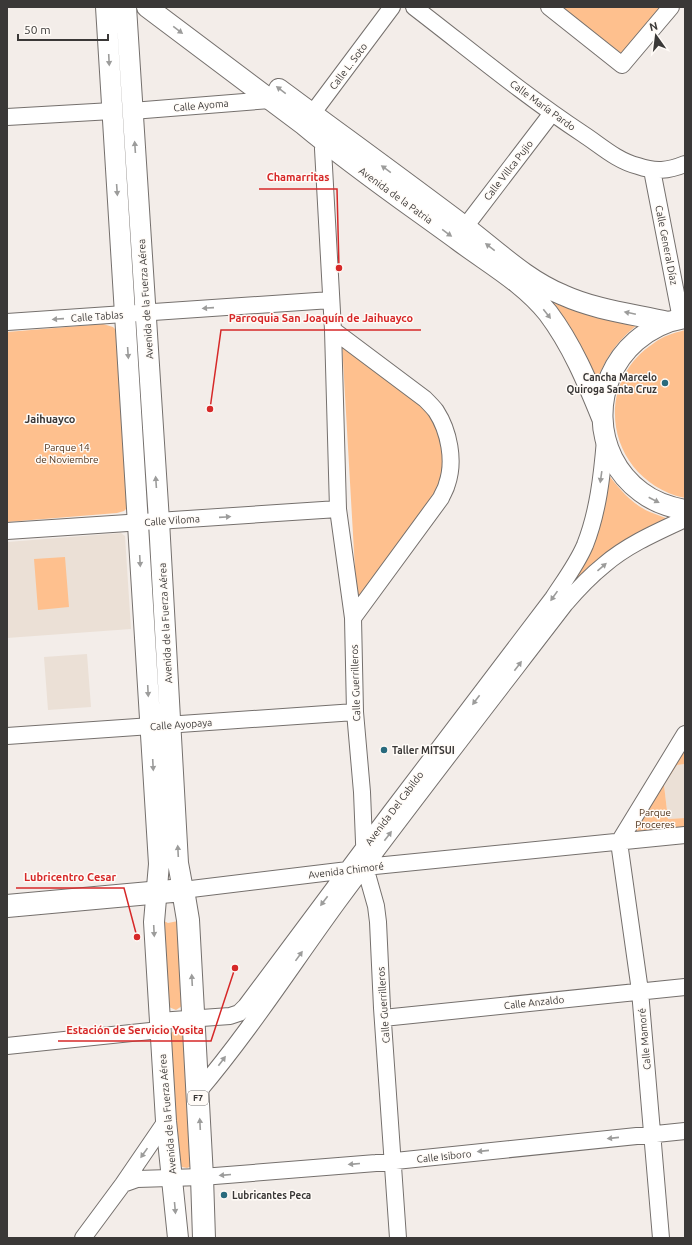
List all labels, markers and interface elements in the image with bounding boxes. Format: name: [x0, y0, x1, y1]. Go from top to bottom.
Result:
scale bar: [18, 16, 108, 42]
north arrow: [636, 16, 676, 56]
text: N: [648, 19, 659, 33]
text: 50 m: [24, 23, 51, 36]
one-way arrow: [173, 26, 183, 34]
street label: Calle L. Soto: [327, 41, 370, 92]
one-way arrow: [106, 54, 113, 66]
street label: Calle María Pardo: [508, 78, 578, 133]
one-way arrow: [275, 86, 286, 95]
street label: Calle Ayoma: [173, 98, 229, 113]
street label: Calle Villca Pujio: [482, 138, 535, 203]
one-way arrow: [131, 141, 138, 153]
street label: Avenida de la Patria: [357, 165, 435, 226]
one-way arrow: [381, 165, 391, 173]
callout: Chamarritas: [259, 166, 337, 189]
text: Chamarritas: [267, 171, 329, 183]
one-way arrow: [114, 184, 121, 196]
street label: Calle General Díaz: [653, 204, 680, 286]
one-way arrow: [441, 228, 452, 237]
street label: Avenida de la Fuerza Aérea: [136, 238, 155, 359]
one-way arrow: [485, 242, 496, 251]
one-way arrow: [202, 304, 214, 311]
callout: Parroquia San Joaquín de Jaihuayco: [221, 307, 421, 330]
one-way arrow: [543, 308, 552, 319]
street label: Calle Tablas: [70, 309, 124, 324]
one-way arrow: [624, 310, 637, 316]
text: Parroquia San Joaquín de Jaihuayco: [229, 312, 414, 324]
one-way arrow: [52, 315, 64, 322]
one-way arrow: [124, 347, 131, 359]
place label: Cancha Marcelo Quiroga Santa Cruz: [567, 372, 657, 395]
marker: Cancha Marcelo Quiroga Santa Cruz: [660, 378, 670, 388]
district label: Jaihuayco: [24, 413, 76, 425]
park label: Parque 14 de Noviembre: [35, 442, 99, 465]
one-way arrow: [598, 471, 604, 483]
one-way arrow: [153, 476, 160, 488]
one-way arrow: [648, 497, 660, 503]
street label: Calle Viloma: [144, 513, 200, 528]
one-way arrow: [219, 513, 231, 520]
one-way arrow: [137, 555, 144, 567]
one-way arrow: [596, 562, 607, 571]
street label: Avenida de la Fuerza Aérea: [157, 563, 174, 683]
one-way arrow: [550, 591, 558, 602]
street label: Calle Guerrilleros: [349, 644, 362, 722]
one-way arrow: [514, 660, 522, 671]
one-way arrow: [145, 685, 151, 698]
one-way arrow: [471, 695, 480, 706]
street label: Calle Ayopaya: [150, 717, 213, 732]
marker: Taller MITSUI: [379, 745, 389, 755]
place label: Taller MITSUI: [392, 745, 455, 756]
one-way arrow: [149, 759, 156, 771]
street label: Avenida Del Cabildo: [363, 769, 426, 847]
park label: Parque Proceres: [635, 807, 675, 830]
one-way arrow: [384, 830, 392, 841]
one-way arrow: [174, 845, 181, 857]
street label: Avenida Chimoré: [308, 860, 385, 881]
callout: Lubricentro Cesar: [16, 865, 124, 888]
text: Lubricentro Cesar: [24, 871, 116, 883]
one-way arrow: [320, 896, 328, 907]
one-way arrow: [151, 925, 157, 938]
one-way arrow: [295, 951, 303, 961]
street label: Calle Guerrilleros: [375, 966, 392, 1044]
one-way arrow: [189, 973, 195, 986]
street label: Calle Anzaldo: [503, 994, 565, 1011]
street label: Calle Mamoré: [636, 1008, 653, 1070]
callout: Estación de Servicio Yosita: [58, 1018, 211, 1041]
text: Estación de Servicio Yosita: [66, 1024, 204, 1036]
street label: Avenida de la Fuerza Aérea: [157, 1053, 178, 1174]
one-way arrow: [218, 1056, 226, 1066]
road number: F7: [188, 1091, 208, 1105]
one-way arrow: [196, 1118, 203, 1130]
one-way arrow: [607, 1135, 619, 1141]
one-way arrow: [140, 1148, 148, 1158]
street label: Calle Isiboro: [416, 1148, 472, 1165]
one-way arrow: [477, 1148, 489, 1155]
one-way arrow: [348, 1161, 360, 1168]
one-way arrow: [218, 1172, 231, 1178]
marker: Lubricantes Peca: [219, 1190, 229, 1200]
place label: Lubricantes Peca: [232, 1190, 311, 1201]
one-way arrow: [171, 1202, 178, 1214]

